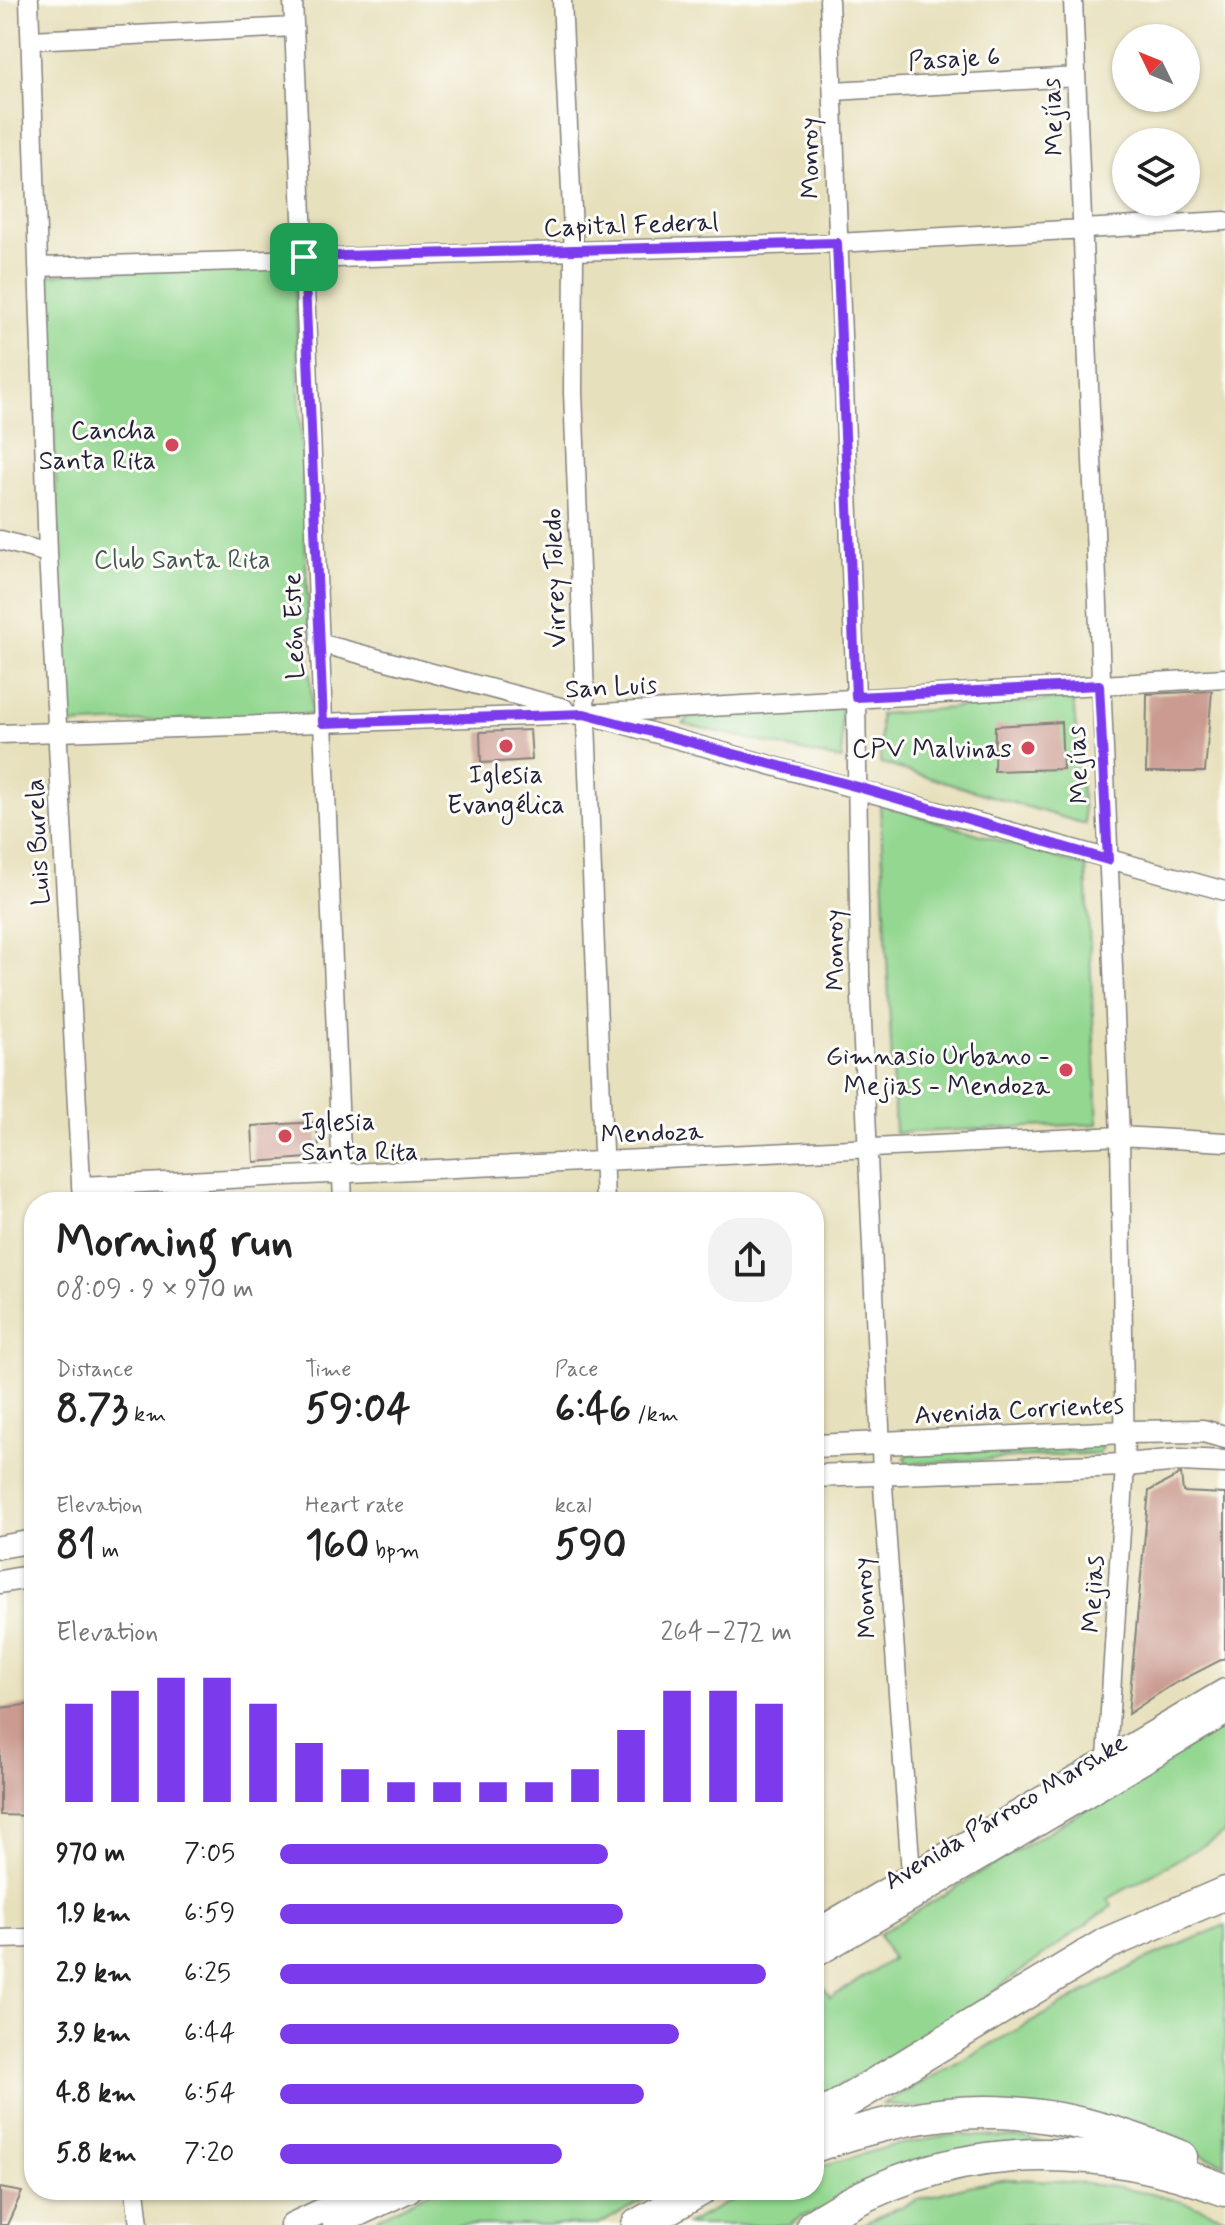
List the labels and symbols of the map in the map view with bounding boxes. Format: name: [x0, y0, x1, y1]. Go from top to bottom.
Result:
north arrow: [1112, 24, 1200, 112]
street label: Pasaje 6: [907, 41, 1001, 79]
street label: Mejías: [1035, 77, 1073, 157]
street label: Monroy: [793, 117, 829, 199]
street label: Capital Federal: [543, 206, 719, 246]
pin: [270, 223, 338, 291]
place label: Cancha Santa Rita: [39, 415, 156, 479]
marker: Cancha Santa Rita: [163, 436, 181, 454]
street label: Virrey Toledo: [537, 508, 575, 648]
park label: Club Santa Rita: [94, 544, 270, 578]
street label: León Este: [276, 572, 314, 680]
street label: San Luis: [564, 669, 658, 707]
street label: Mejías: [1060, 725, 1098, 805]
place label: CPV Malvinas: [852, 733, 1012, 767]
marker: Iglesia Evangélica: [497, 737, 515, 755]
marker: CPV Malvinas: [1019, 739, 1037, 757]
place label: Iglesia Evangélica: [447, 759, 565, 825]
street label: Luis Burela: [19, 778, 59, 906]
street label: Monroy: [818, 909, 854, 991]
place label: Gimnasio Urbano - Mejias - Mendoza: [826, 1040, 1050, 1104]
marker: Gimnasio Urbano - Mejias - Mendoza: [1057, 1061, 1075, 1079]
place label: Iglesia Santa Rita: [301, 1106, 418, 1170]
street label: Mendoza: [600, 1115, 704, 1153]
marker: Iglesia Santa Rita: [276, 1127, 294, 1145]
street label: Avenida Corrientes: [913, 1389, 1125, 1433]
street label: Mejias: [1075, 1554, 1113, 1634]
street label: Monroy: [846, 1556, 886, 1640]
street label: Avenida Párroco Marshke: [878, 1726, 1134, 1899]

